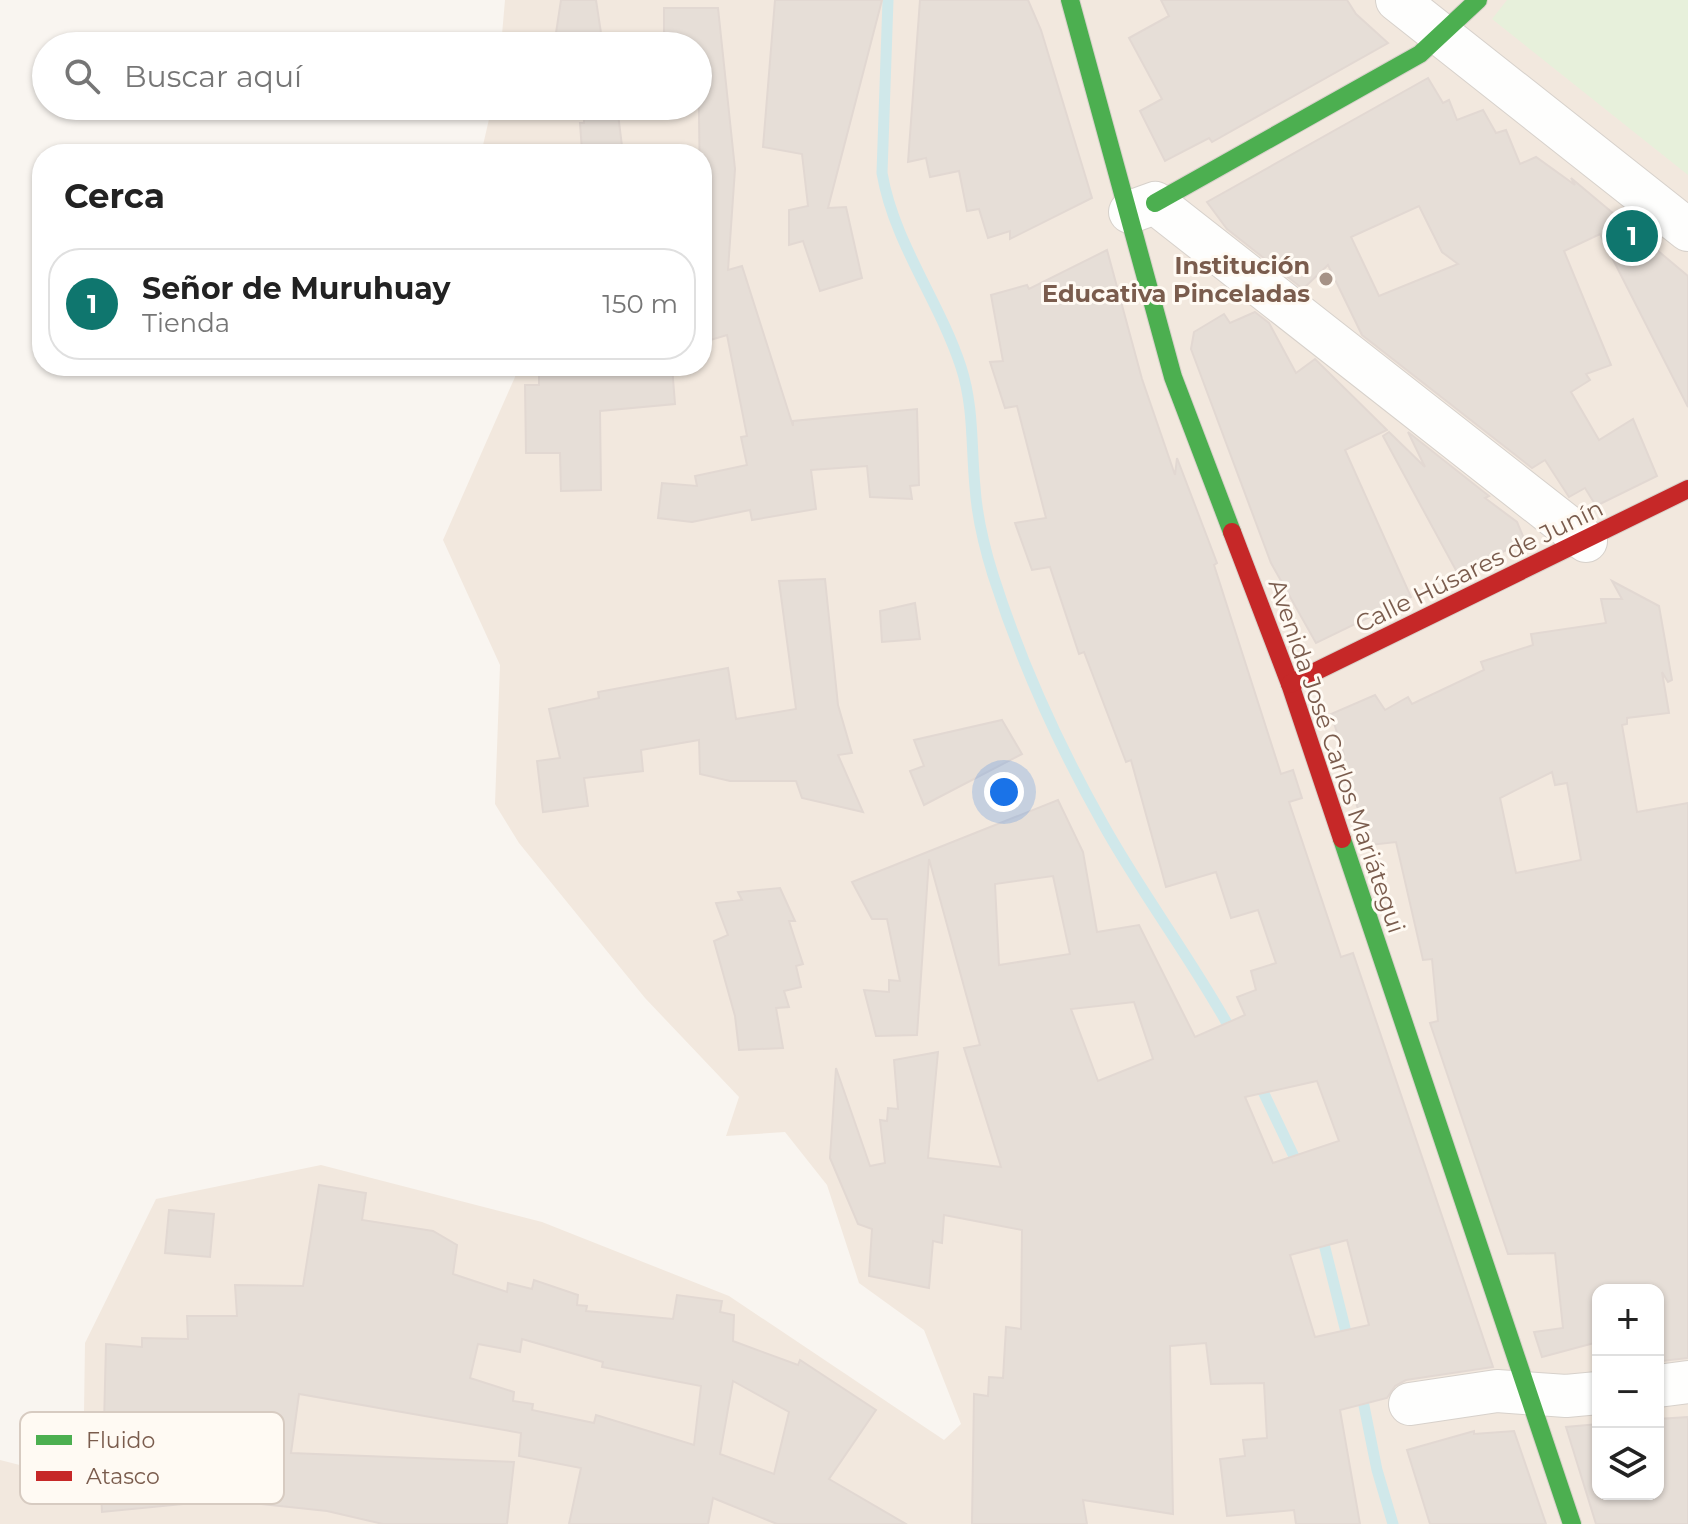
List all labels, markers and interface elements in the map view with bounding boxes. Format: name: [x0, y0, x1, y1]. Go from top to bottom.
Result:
search box: [32, 32, 712, 120]
icon: search: [60, 54, 104, 98]
text: Buscar aquí: [124, 58, 302, 95]
text: Cerca: [64, 175, 165, 217]
pin: 1: [1606, 206, 1658, 266]
place label: Institución Educativa Pinceladas: [1042, 251, 1310, 308]
text: Señor de Muruhuay: [142, 270, 451, 307]
marker: Institución Educativa Pinceladas: [1317, 270, 1335, 288]
text: 1: [87, 288, 97, 320]
text: 150 m: [602, 288, 678, 320]
text: Tienda: [142, 307, 230, 339]
street label: Calle Húsares de Junín: [1350, 493, 1608, 639]
street label: Avenida José Carlos Mariátegui: [1263, 575, 1411, 937]
your location: [984, 772, 1024, 812]
map controls: [1592, 1284, 1664, 1500]
button: +: [1592, 1284, 1664, 1356]
button: −: [1592, 1356, 1664, 1428]
legend: [20, 1412, 284, 1504]
text: Fluido: [86, 1427, 155, 1454]
button: layers: [1592, 1428, 1664, 1500]
text: Atasco: [86, 1463, 160, 1490]

